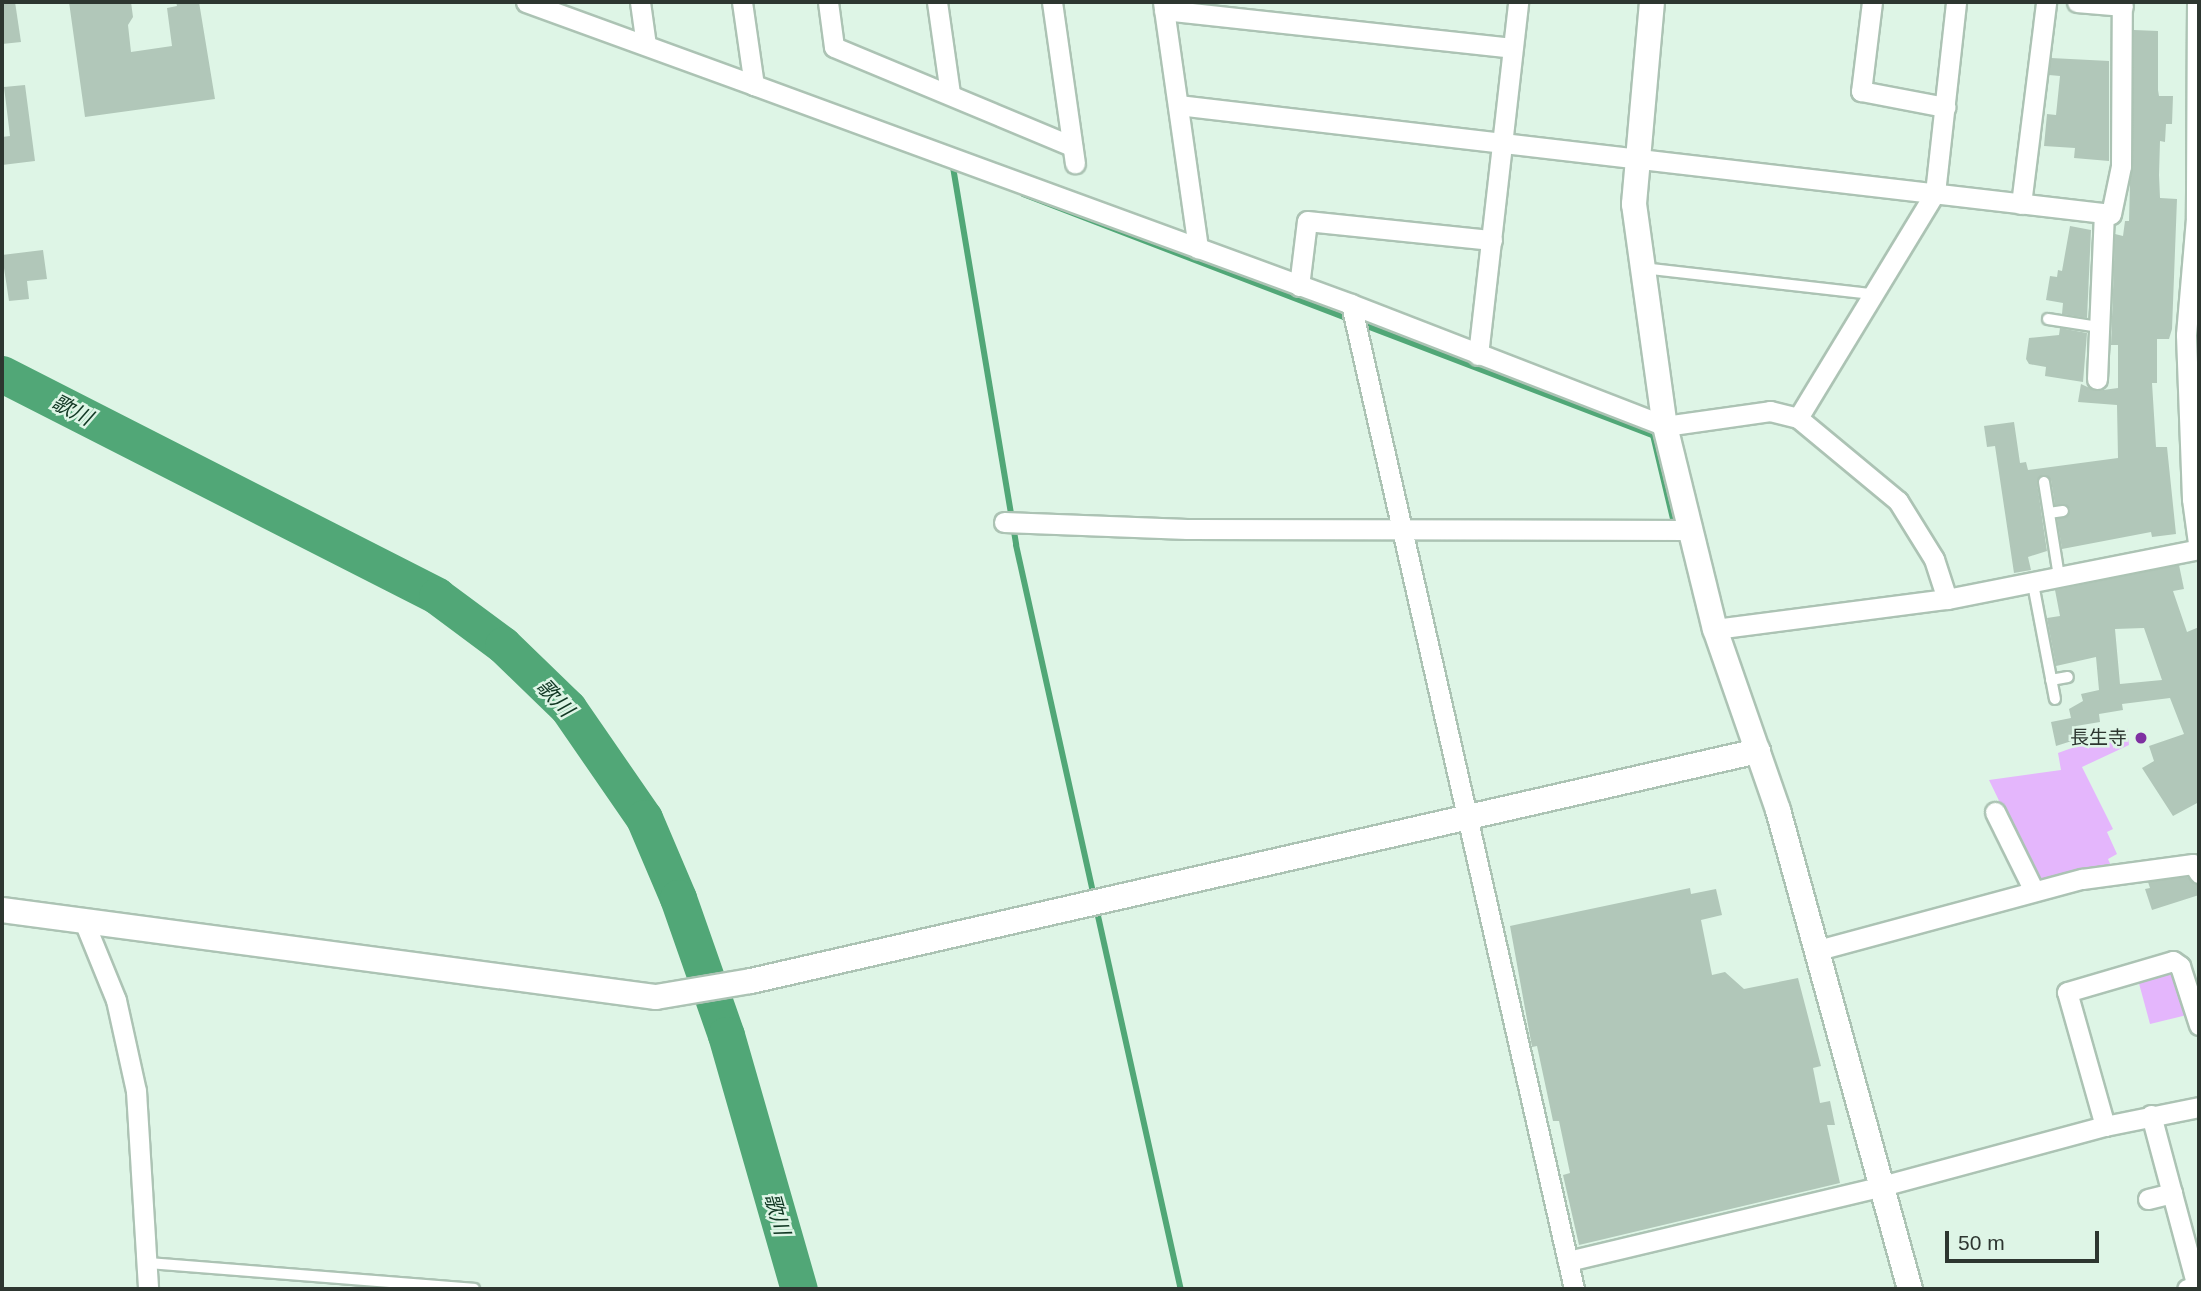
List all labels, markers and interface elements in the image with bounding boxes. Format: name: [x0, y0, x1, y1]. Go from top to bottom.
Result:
water label: 歌川: [48, 389, 96, 431]
water label: 歌川: [531, 674, 579, 722]
place label: 長生寺: [2070, 727, 2127, 749]
marker: 長生寺: [2133, 730, 2149, 746]
water label: 歌川: [759, 1190, 795, 1238]
scale bar: [1949, 1218, 2103, 1262]
text: 50 m: [1958, 1231, 2005, 1254]

